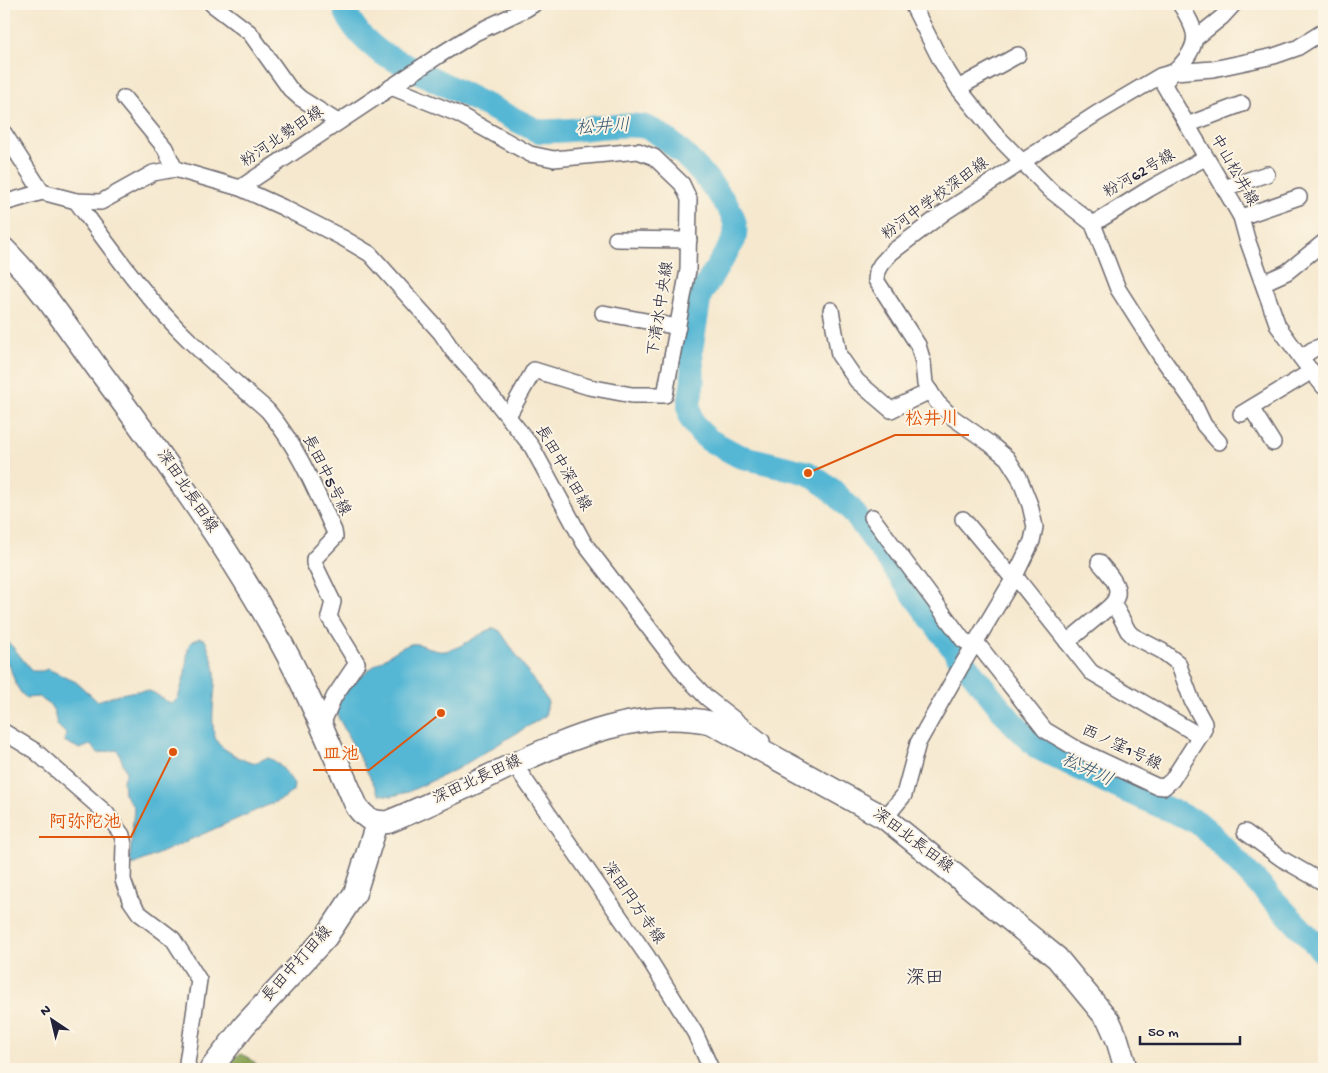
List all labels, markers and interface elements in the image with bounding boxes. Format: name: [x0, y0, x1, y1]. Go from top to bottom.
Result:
street label: 粉河北勢田線: [237, 102, 328, 173]
water label: 松井川: [575, 115, 631, 140]
street label: 中山松井線: [1205, 131, 1263, 210]
street label: 粉河62号線: [1100, 145, 1179, 203]
street label: 粉河中学校深田線: [877, 153, 993, 245]
street label: 下清水中央線: [643, 260, 679, 358]
callout: 松井川: [895, 402, 969, 435]
text: 松井川: [905, 409, 959, 431]
street label: 長田中深田線: [530, 422, 596, 515]
street label: 長田中5号線: [296, 431, 355, 520]
street label: 深田北長田線: [151, 446, 222, 537]
street label: 西ノ窪1号線: [1078, 720, 1165, 776]
callout: 皿池: [313, 737, 369, 770]
text: 皿池: [323, 744, 359, 766]
water label: 松井川: [1058, 749, 1116, 792]
street label: 深田北長田線: [430, 750, 526, 810]
callout: 阿弥陀池: [39, 804, 131, 837]
street label: 深田北長田線: [868, 804, 957, 878]
text: 阿弥陀池: [49, 812, 121, 834]
street label: 深田円方寺線: [597, 858, 669, 949]
street label: 長田中打田線: [257, 922, 337, 1007]
district label: 深田: [906, 967, 944, 991]
north arrow: [28, 996, 78, 1046]
text: N: [37, 1002, 55, 1021]
scale bar: [1140, 1013, 1240, 1045]
text: 50 m: [1148, 1024, 1179, 1042]

